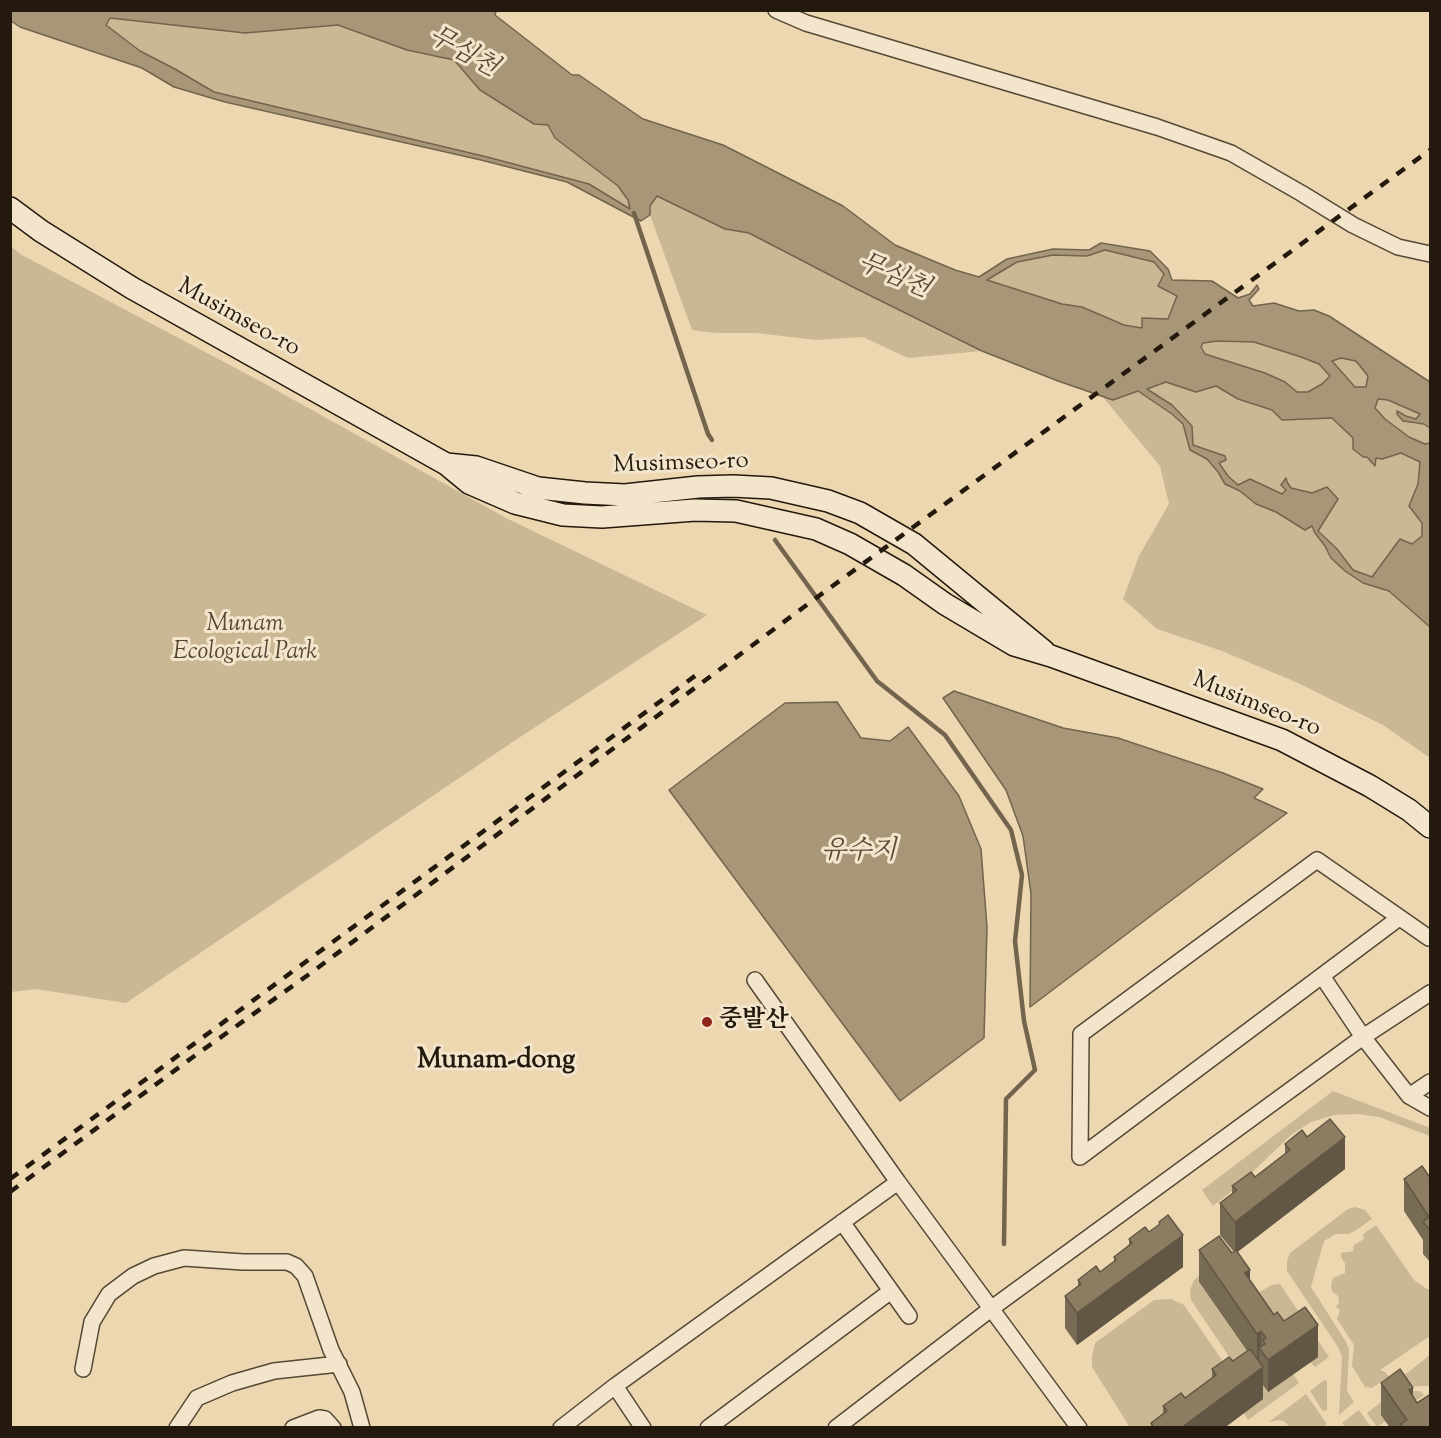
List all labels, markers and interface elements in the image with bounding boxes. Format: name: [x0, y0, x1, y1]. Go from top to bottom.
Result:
water label: 무심천: [421, 22, 503, 86]
water label: 무심천: [852, 249, 934, 307]
street label: Musimseo-ro: [172, 274, 304, 364]
street label: Musimseo-ro: [613, 448, 749, 482]
park label: Munam Ecological Park: [173, 612, 317, 668]
street label: Musimseo-ro: [1188, 667, 1324, 745]
water label: 유수지: [821, 838, 897, 870]
place label: 중발산: [719, 1008, 789, 1036]
marker: 중발산: [700, 1015, 714, 1029]
district label: Munam-dong: [417, 1046, 575, 1078]

